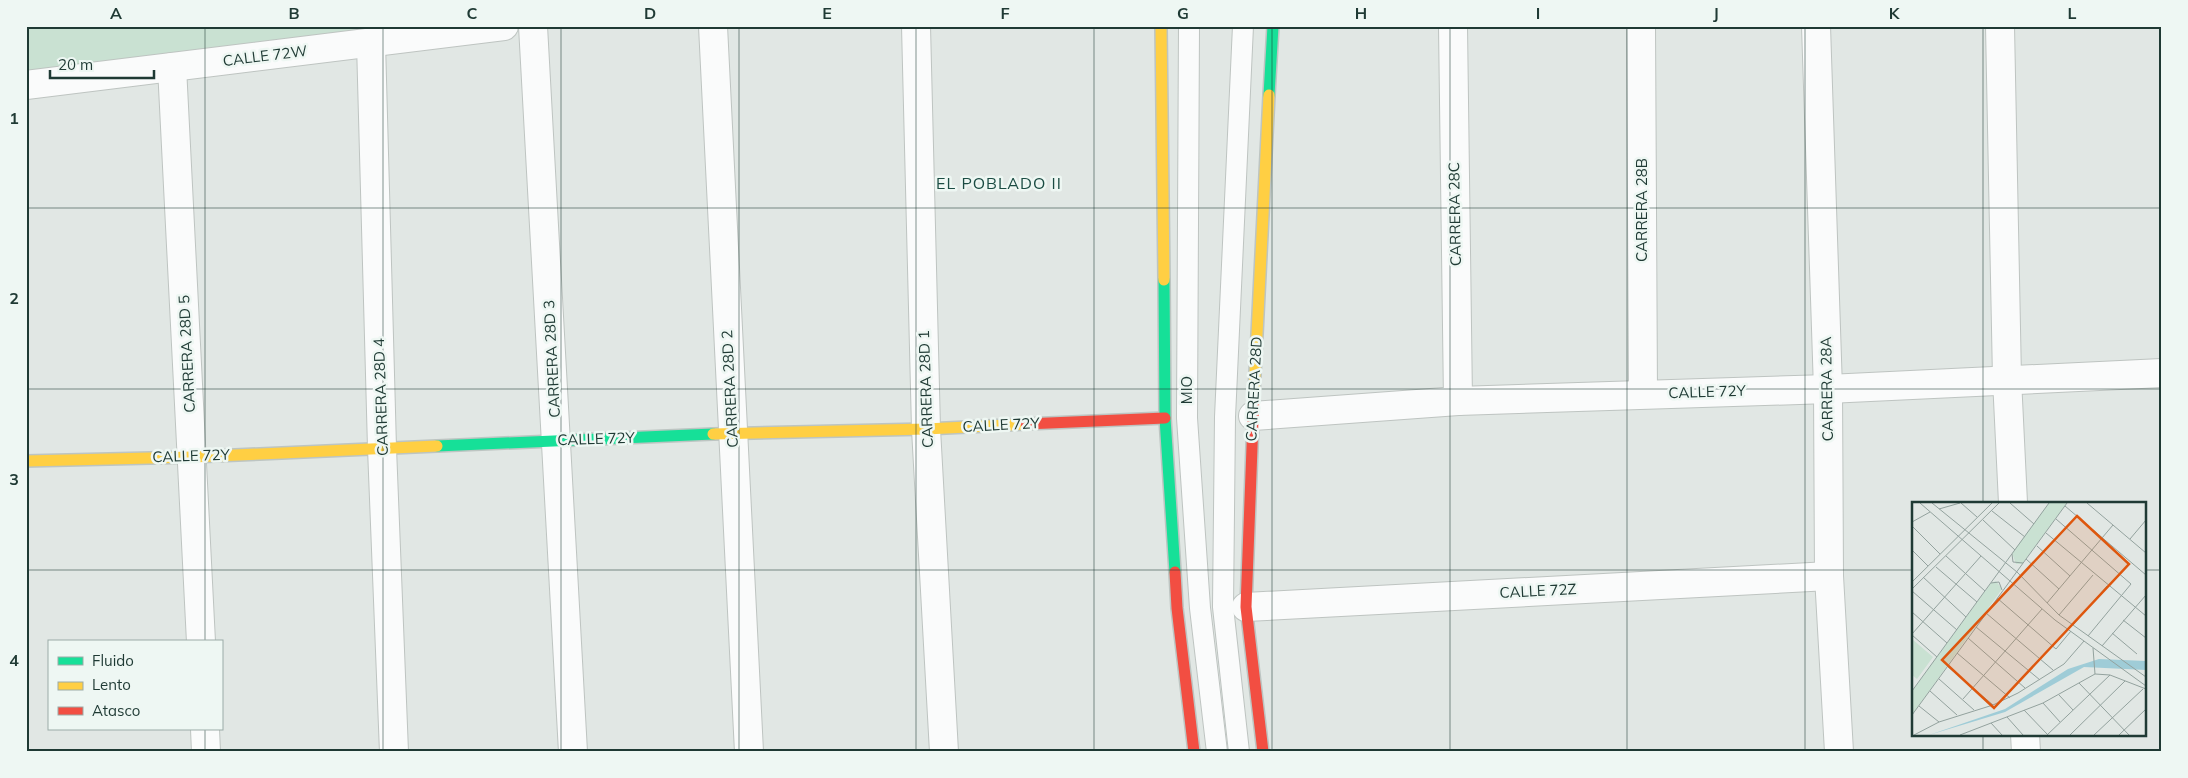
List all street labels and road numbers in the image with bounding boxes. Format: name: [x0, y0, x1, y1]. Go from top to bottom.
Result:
street label: CALLE 72W: [222, 41, 308, 70]
street label: CARRERA 28B: [1632, 158, 1651, 262]
street label: CARRERA 28C: [1444, 162, 1465, 266]
street label: CARRERA 28D 5: [174, 295, 199, 413]
street label: CARRERA 28D 3: [539, 300, 564, 418]
street label: CARRERA 28D 2: [717, 330, 742, 448]
street label: CARRERA 28D 1: [914, 330, 937, 448]
street label: CARRERA 28D: [1241, 336, 1266, 442]
street label: CARRERA 28A: [1816, 336, 1837, 442]
street label: CARRERA 28D 4: [369, 338, 392, 456]
street label: MIO: [1177, 376, 1196, 404]
street label: CALLE 72Y: [1668, 381, 1747, 402]
street label: CALLE 72Y: [962, 413, 1041, 436]
street label: CALLE 72Y: [557, 428, 636, 449]
street label: CALLE 72Y: [152, 445, 231, 466]
street label: CALLE 72Z: [1499, 579, 1577, 602]

